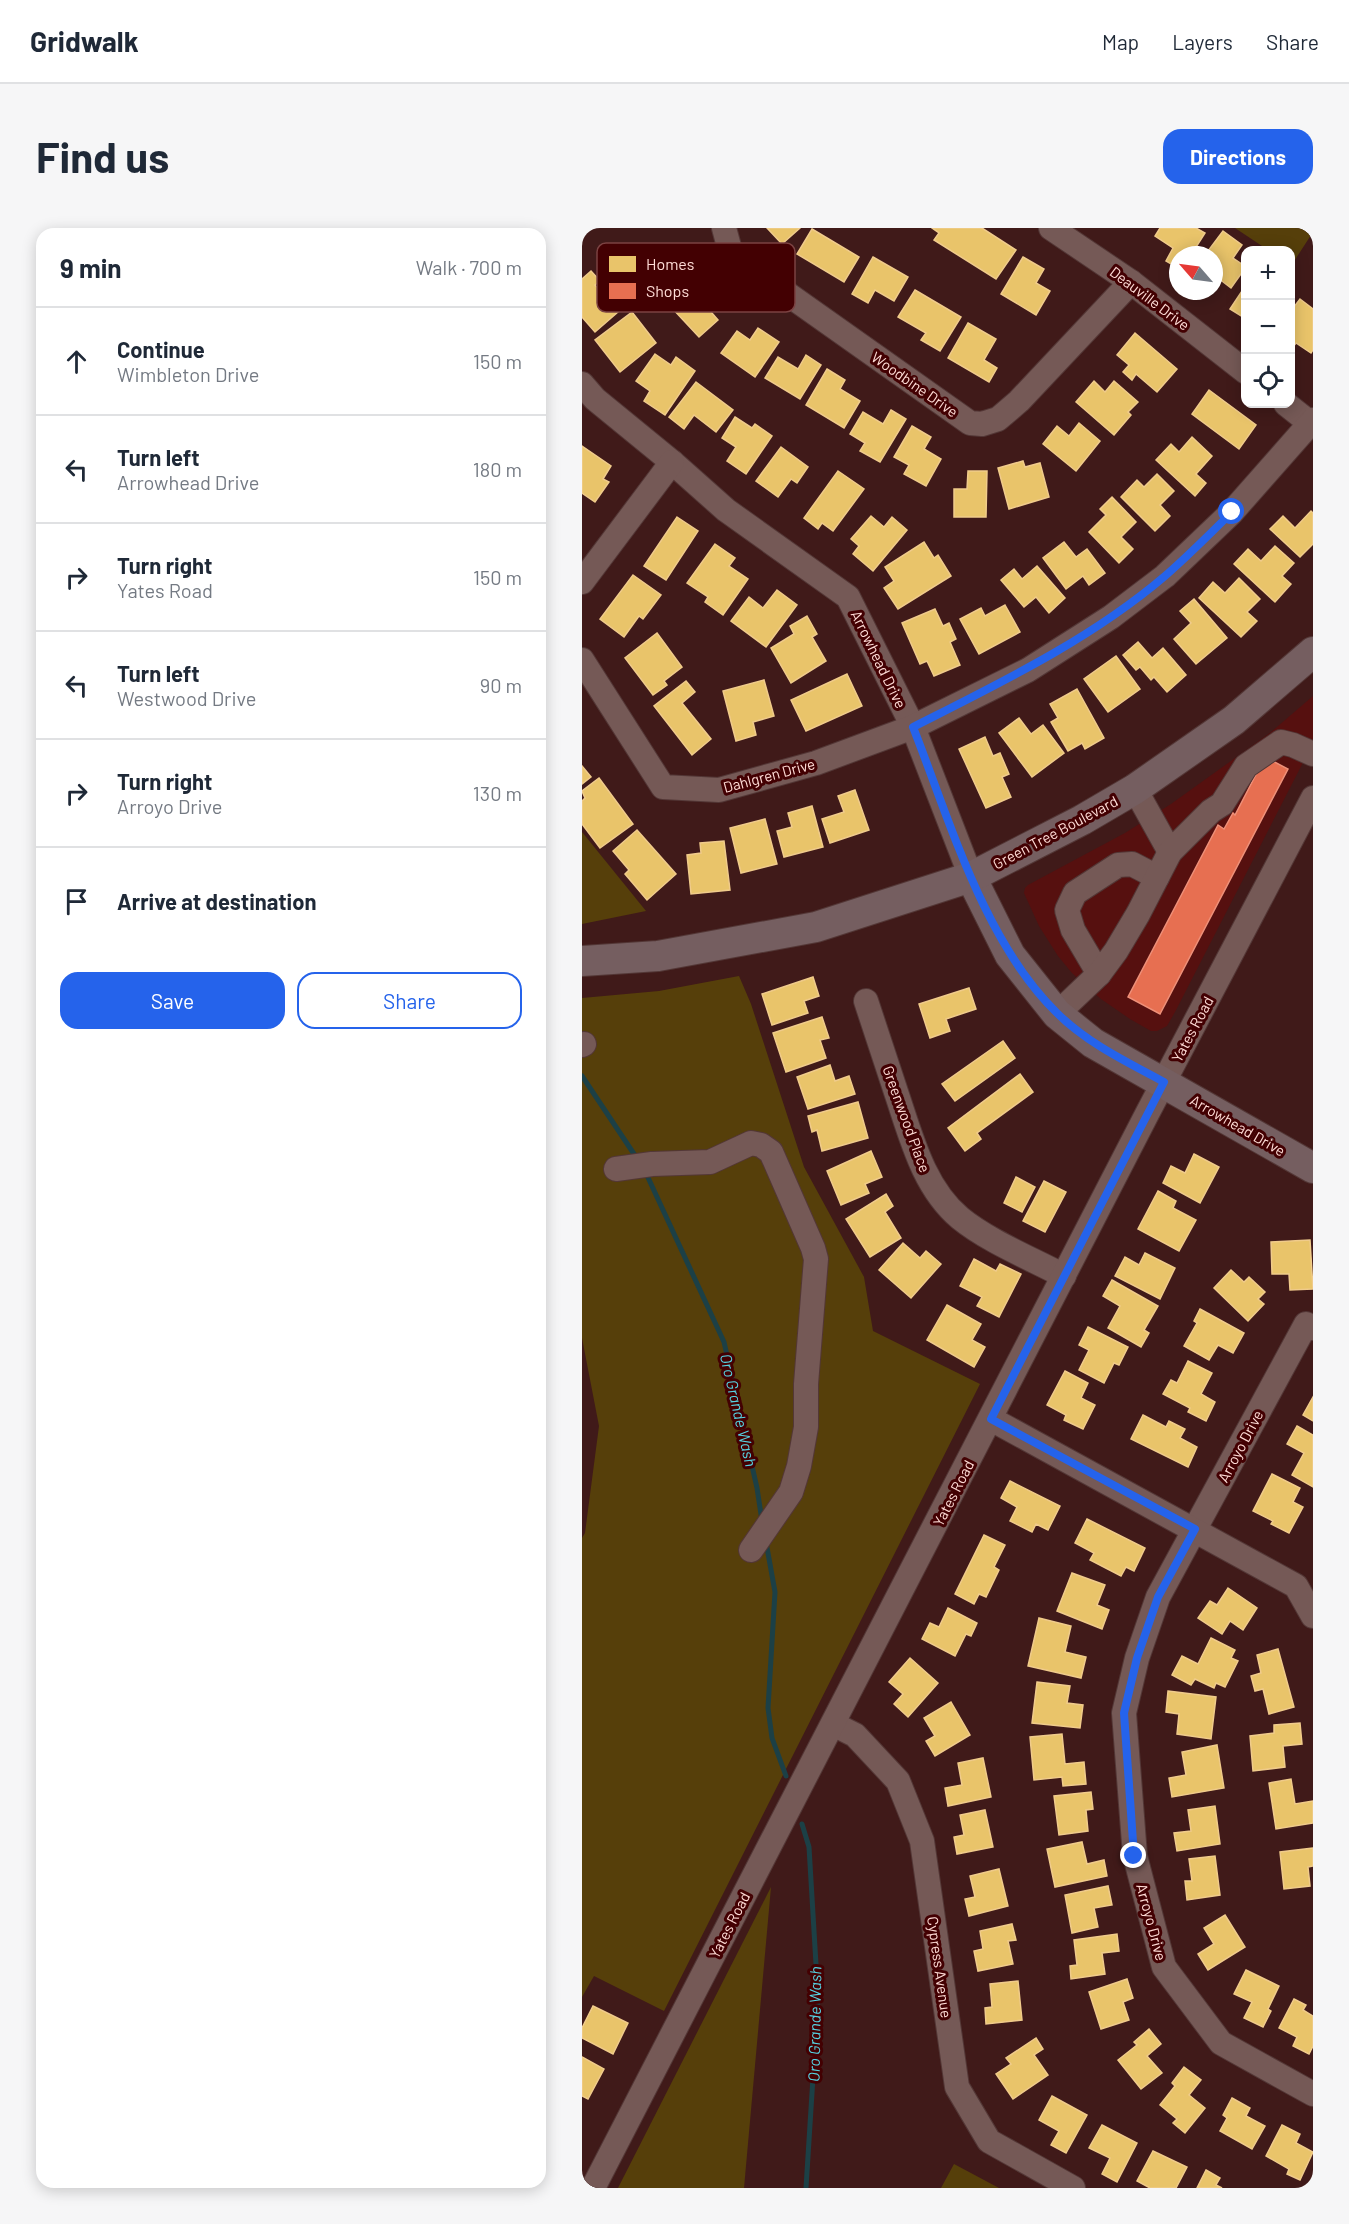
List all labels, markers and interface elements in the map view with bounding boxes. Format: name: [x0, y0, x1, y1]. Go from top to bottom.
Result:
text: Gridwalk: [30, 24, 139, 58]
text: Map: [1102, 29, 1139, 54]
text: Layers: [1172, 29, 1233, 54]
text: Share: [1266, 29, 1319, 54]
button: Directions: [1163, 129, 1313, 184]
text: Find us: [36, 131, 169, 181]
legend: [597, 243, 795, 312]
north arrow: [1169, 246, 1223, 300]
map controls: [1241, 246, 1295, 408]
button: +: [1241, 246, 1295, 300]
text: 9 min: [60, 252, 122, 283]
text: Homes: [646, 254, 694, 273]
text: Walk · 700 m: [416, 255, 522, 279]
street label: Deauville Drive: [1107, 262, 1193, 334]
text: Shops: [646, 281, 689, 300]
button: −: [1241, 300, 1295, 354]
text: Continue: [117, 336, 205, 362]
icon: ahead: [60, 345, 93, 378]
street label: Woodbine Drive: [868, 348, 962, 420]
text: 150 m: [473, 349, 522, 373]
button: locate: [1241, 354, 1295, 408]
text: Wimbleton Drive: [117, 362, 259, 386]
text: Turn left: [117, 444, 200, 470]
icon: left: [60, 453, 93, 486]
text: 180 m: [473, 457, 522, 481]
text: Arrowhead Drive: [117, 470, 259, 494]
route start: [1218, 498, 1244, 524]
text: Turn right: [117, 552, 212, 578]
icon: right: [60, 561, 93, 594]
text: 150 m: [473, 565, 522, 589]
text: Yates Road: [117, 578, 213, 602]
street label: Arrowhead Drive: [847, 607, 911, 711]
text: Turn left: [117, 660, 200, 686]
icon: left: [60, 669, 93, 702]
text: 90 m: [480, 673, 522, 697]
text: Westwood Drive: [117, 686, 256, 710]
street label: Dahlgren Drive: [721, 754, 817, 796]
text: Turn right: [117, 768, 212, 794]
icon: right: [60, 777, 93, 810]
text: 130 m: [473, 781, 522, 805]
street label: Green Tree Boulevard: [989, 791, 1121, 873]
text: Arroyo Drive: [117, 794, 222, 818]
icon: arrive: [60, 885, 93, 918]
text: Arrive at destination: [117, 888, 316, 914]
button: Save: [60, 972, 285, 1029]
button: Share: [297, 972, 522, 1029]
street label: Yates Road: [1167, 993, 1217, 1065]
street label: Greenwood Place: [879, 1063, 935, 1175]
street label: Arrowhead Drive: [1187, 1090, 1289, 1160]
water label: Oro Grande Wash: [717, 1352, 761, 1468]
street label: Arroyo Drive: [1213, 1407, 1267, 1485]
street label: Yates Road: [929, 1457, 977, 1529]
route end: [1120, 1842, 1146, 1868]
street label: Arroyo Drive: [1133, 1881, 1171, 1963]
street label: Yates Road: [705, 1889, 753, 1961]
street label: Cypress Avenue: [924, 1915, 956, 2019]
water label: Oro Grande Wash: [803, 1966, 825, 2082]

